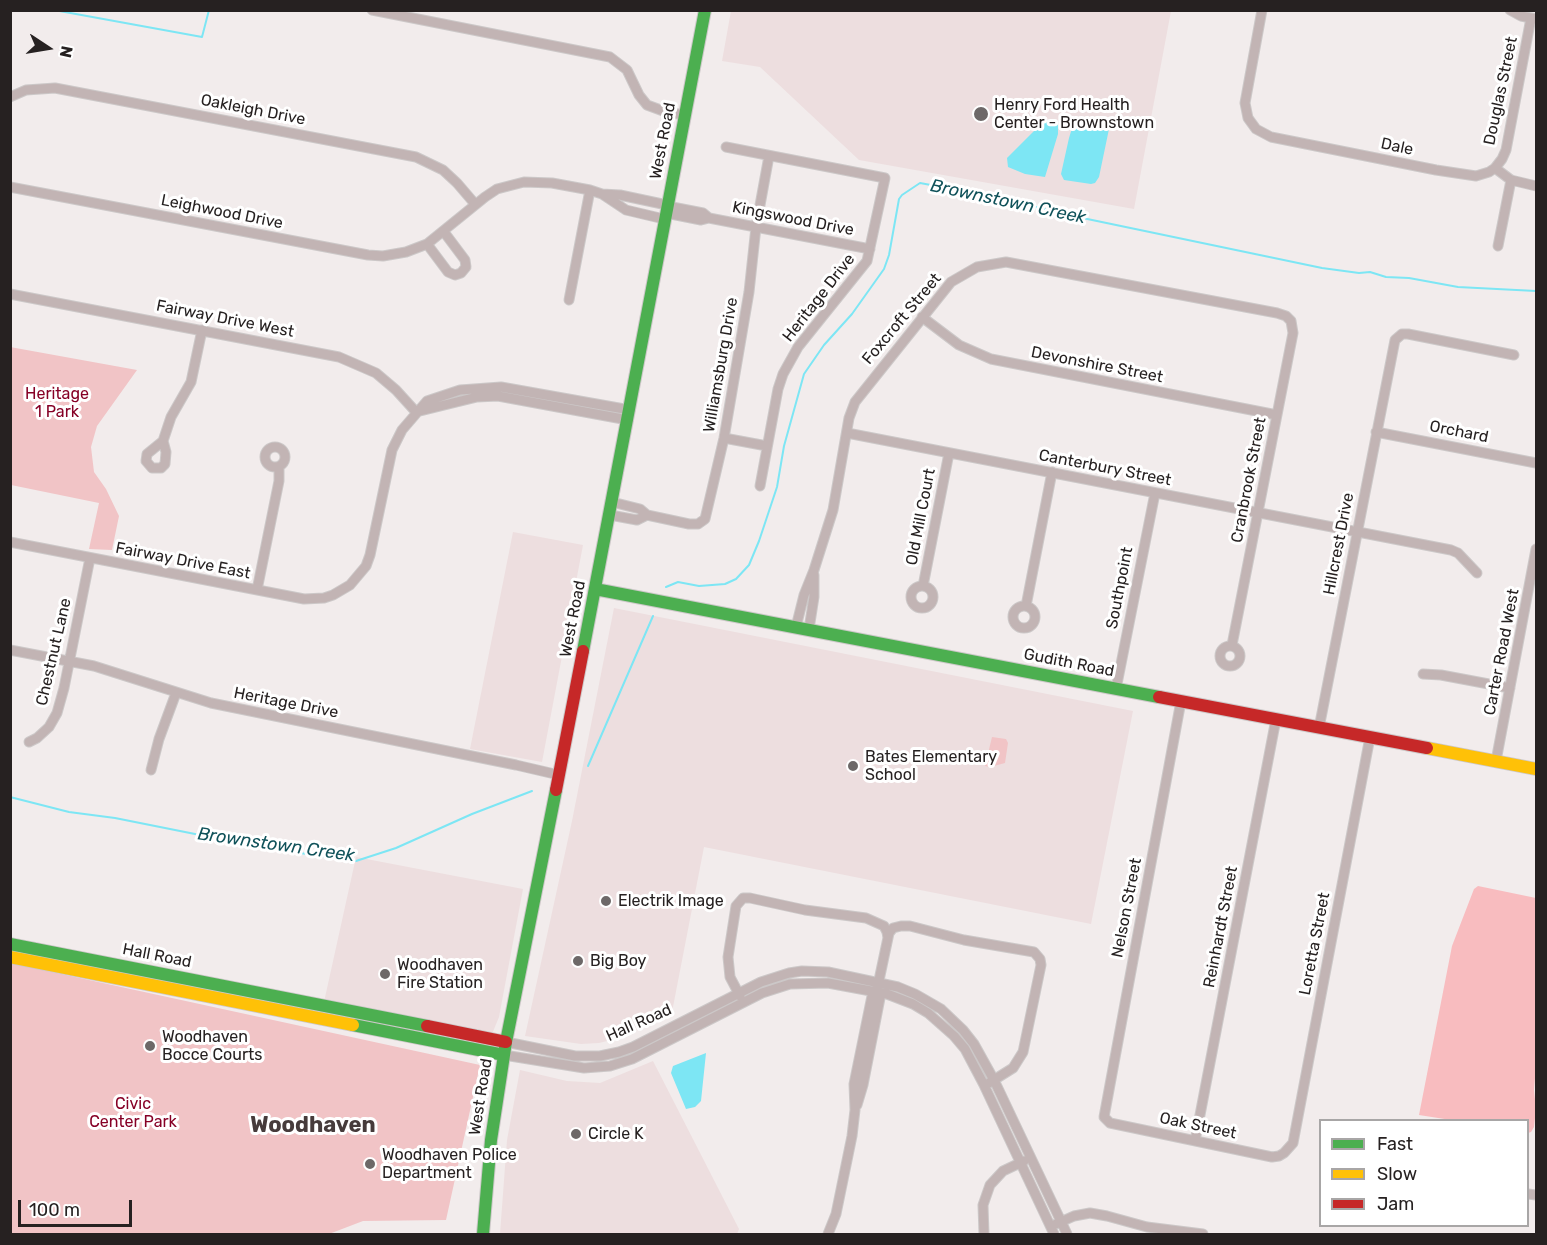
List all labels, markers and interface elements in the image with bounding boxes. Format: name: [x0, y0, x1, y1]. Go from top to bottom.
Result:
north arrow: [18, 18, 78, 78]
street label: Douglas Street: [1480, 35, 1522, 147]
text: N: [56, 44, 77, 59]
street label: Oakleigh Drive: [199, 90, 307, 130]
place label: Henry Ford Health Center - Brownstown: [994, 95, 1154, 133]
street label: West Road: [646, 101, 680, 181]
marker: Henry Ford Health Center - Brownstown: [972, 105, 990, 123]
street label: Dale: [1379, 134, 1415, 160]
water label: Brownstown Creek: [928, 175, 1088, 229]
street label: Leighwood Drive: [159, 191, 285, 233]
street label: Kingswood Drive: [731, 198, 855, 240]
street label: Heritage Drive: [779, 250, 859, 346]
street label: Foxcroft Street: [858, 270, 946, 368]
street label: Fairway Drive West: [154, 296, 296, 342]
street label: Williamsburg Drive: [700, 296, 742, 434]
street label: Devonshire Street: [1029, 343, 1165, 387]
park label: Heritage 1 Park: [25, 384, 89, 422]
street label: Cranbrook Street: [1227, 416, 1271, 544]
street label: Orchard: [1428, 417, 1490, 447]
street label: Canterbury Street: [1037, 446, 1173, 490]
street label: Old Mill Court: [902, 467, 940, 567]
street label: Hillcrest Drive: [1320, 491, 1358, 597]
street label: Fairway Drive East: [114, 539, 252, 583]
street label: Southpoint: [1103, 545, 1137, 631]
street label: West Road: [556, 579, 590, 659]
street label: Carter Road West: [1480, 587, 1524, 717]
street label: Chestnut Lane: [32, 596, 76, 708]
street label: Gudith Road: [1022, 645, 1116, 681]
street label: Heritage Drive: [232, 683, 340, 723]
place label: Bates Elementary School: [865, 747, 997, 785]
marker: Bates Elementary School: [846, 759, 860, 773]
water label: Brownstown Creek: [196, 823, 356, 867]
street label: Nelson Street: [1108, 857, 1146, 959]
street label: Reinhardt Street: [1200, 865, 1242, 989]
place label: Electrik Image: [618, 891, 724, 911]
street label: Loretta Street: [1296, 891, 1334, 997]
marker: Electrik Image: [599, 894, 613, 908]
street label: Hall Road: [121, 940, 193, 972]
place label: Big Boy: [590, 951, 646, 971]
marker: Big Boy: [571, 954, 585, 968]
place label: Woodhaven Fire Station: [397, 955, 483, 993]
marker: Woodhaven Fire Station: [378, 967, 392, 981]
street label: Hall Road: [603, 1000, 675, 1046]
place label: Woodhaven Bocce Courts: [162, 1027, 262, 1065]
marker: Woodhaven Bocce Courts: [143, 1039, 157, 1053]
street label: West Road: [465, 1057, 497, 1137]
park label: Civic Center Park: [89, 1094, 177, 1132]
street label: Oak Street: [1158, 1108, 1238, 1144]
district label: Woodhaven: [250, 1113, 376, 1139]
legend: [1319, 1119, 1529, 1227]
place label: Circle K: [588, 1124, 644, 1144]
marker: Circle K: [569, 1127, 583, 1141]
text: Fast: [1377, 1133, 1413, 1155]
place label: Woodhaven Police Department: [382, 1145, 517, 1183]
marker: Woodhaven Police Department: [363, 1157, 377, 1171]
text: Slow: [1377, 1163, 1417, 1185]
scale bar: [21, 1188, 135, 1226]
text: Jam: [1377, 1193, 1414, 1215]
text: 100 m: [29, 1199, 80, 1221]

